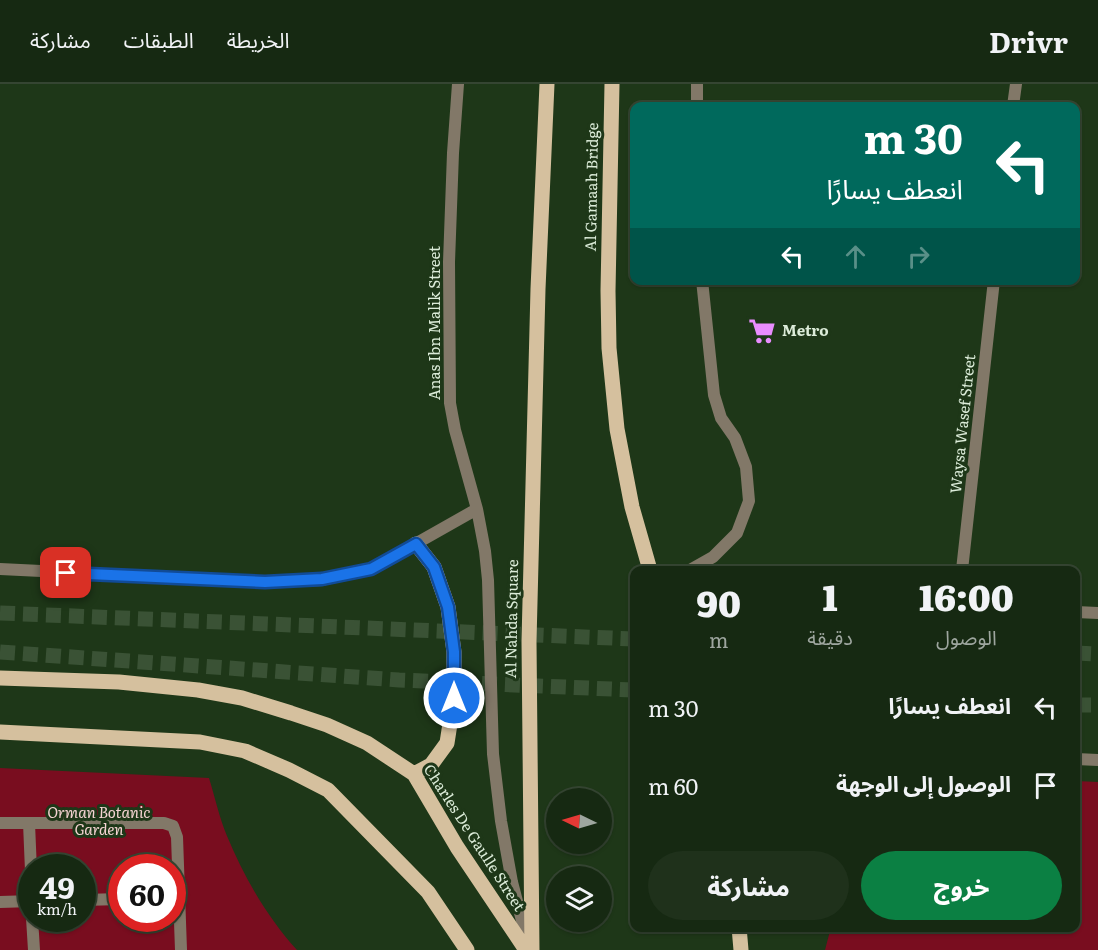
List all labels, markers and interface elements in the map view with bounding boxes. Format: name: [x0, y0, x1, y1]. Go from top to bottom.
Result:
text: Drivr: [989, 20, 1068, 62]
text: مشاركة: [30, 23, 91, 54]
text: الطبقات: [124, 23, 194, 54]
text: الخريطة: [227, 23, 290, 54]
text: 30 m: [863, 105, 963, 167]
street label: Al Gamaah Bridge: [578, 122, 603, 252]
icon: left: [984, 126, 1062, 204]
text: انعطف يسارًا: [826, 167, 963, 207]
icon: left: [776, 240, 809, 273]
icon: ahead: [839, 240, 872, 273]
icon: right: [902, 240, 935, 273]
street label: Anas Ibn Malik Street: [422, 246, 445, 400]
supermarket icon: Metro: [747, 316, 777, 346]
place label: Metro: [782, 318, 829, 341]
street label: Waysa Wasef Street: [943, 353, 980, 495]
pin: [40, 547, 91, 598]
icon: arrive: [49, 556, 82, 589]
street label: Al Nahda Square: [498, 559, 523, 679]
text: 1: [822, 569, 838, 622]
text: 16:00: [919, 569, 1014, 622]
text: 90: [696, 575, 741, 628]
text: دقيقة: [807, 621, 853, 651]
text: الوصول: [936, 621, 997, 651]
text: m: [709, 624, 728, 654]
position arrow: [422, 666, 486, 730]
text: انعطف يسارًا: [888, 688, 1011, 721]
text: 30 m: [648, 691, 698, 724]
icon: left: [1029, 691, 1062, 724]
street label: Charles De Gaulle Street: [419, 759, 532, 915]
text: الوصول إلى الوجهة: [836, 766, 1011, 799]
text: 60 m: [648, 769, 698, 802]
icon: arrive: [1029, 769, 1062, 802]
north arrow: [546, 788, 612, 854]
map controls: [546, 788, 612, 932]
park label: Orman Botanic Garden: [47, 800, 151, 840]
button: مشاركة: [648, 851, 849, 920]
button: خروج: [861, 851, 1062, 920]
speed limit sign: 60: [108, 854, 186, 932]
text: 49: [39, 864, 75, 908]
button: layers: [546, 866, 612, 932]
text: km/h: [37, 897, 77, 920]

